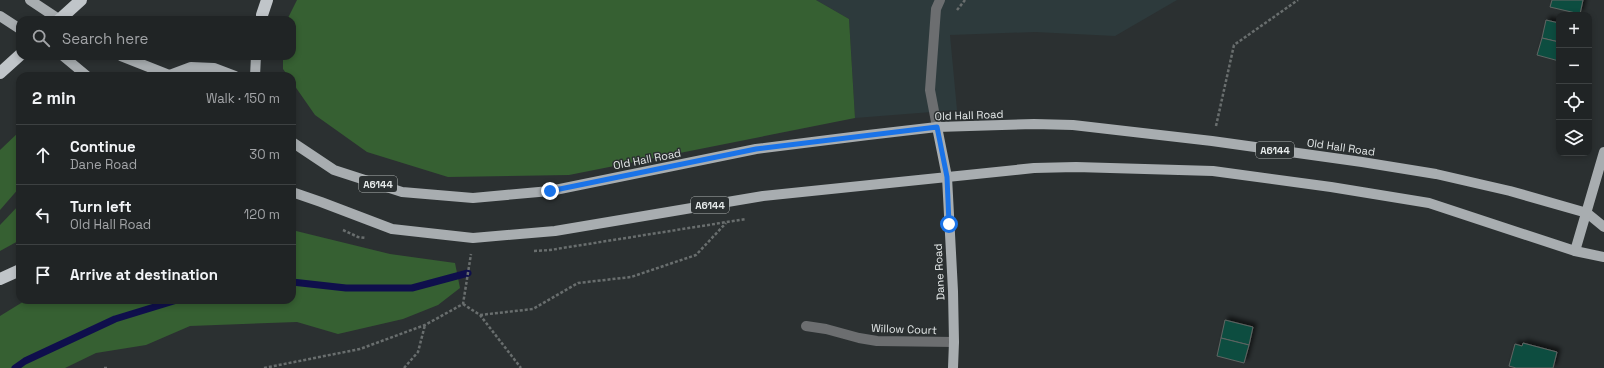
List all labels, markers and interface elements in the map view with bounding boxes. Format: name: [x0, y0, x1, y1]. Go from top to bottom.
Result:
map controls: [1556, 12, 1592, 156]
button: +: [1556, 12, 1592, 48]
search box: [16, 16, 296, 60]
icon: search: [30, 27, 52, 49]
text: Search here: [62, 29, 148, 48]
button: −: [1556, 48, 1592, 84]
button: locate: [1556, 84, 1592, 120]
text: 2 min: [32, 87, 76, 109]
text: Walk · 150 m: [206, 90, 280, 107]
street label: Old Hall Road: [934, 107, 1004, 123]
button: layers: [1556, 120, 1592, 156]
street label: Old Hall Road: [1306, 135, 1376, 159]
text: Continue: [70, 137, 136, 156]
road number: A6144: [1256, 142, 1294, 158]
icon: ahead: [32, 144, 54, 166]
text: 30 m: [249, 146, 280, 163]
street label: Old Hall Road: [612, 146, 682, 172]
text: Dane Road: [70, 156, 137, 173]
road number: A6144: [359, 176, 397, 192]
route end: [541, 182, 559, 200]
text: Turn left: [70, 197, 132, 216]
road number: A6144: [691, 197, 729, 213]
icon: left: [32, 204, 54, 226]
text: 120 m: [244, 206, 280, 223]
route start: [940, 215, 958, 233]
text: Old Hall Road: [70, 216, 151, 233]
street label: Dane Road: [931, 243, 947, 301]
icon: arrive: [32, 264, 54, 286]
text: Arrive at destination: [70, 265, 218, 284]
street label: Willow Court: [871, 321, 937, 337]

